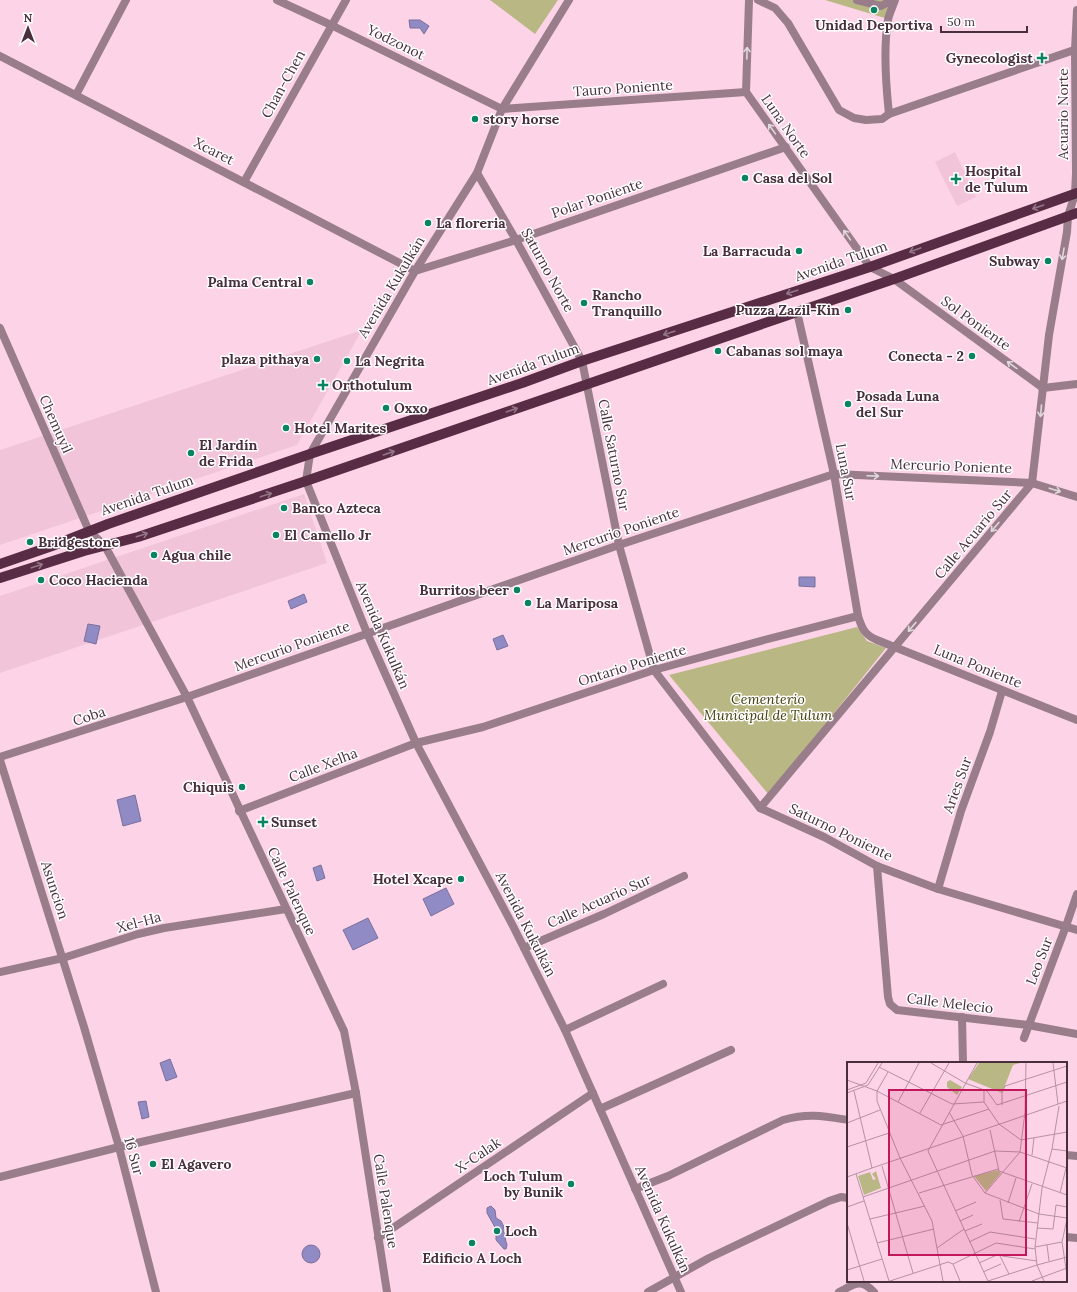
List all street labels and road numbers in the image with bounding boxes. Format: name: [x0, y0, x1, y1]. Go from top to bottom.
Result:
street label: Yodzonot: [363, 20, 428, 64]
street label: Chan-Chen: [257, 46, 309, 121]
street label: Acuario Norte: [1054, 68, 1072, 161]
street label: Tauro Poniente: [573, 76, 674, 100]
street label: Luna Norte: [757, 91, 815, 162]
street label: Xcaret: [191, 133, 238, 169]
street label: Polar Poniente: [549, 174, 645, 222]
street label: Saturno Norte: [518, 225, 579, 315]
street label: Avenida Kukulkán: [353, 232, 429, 342]
street label: Avenida Tulum: [791, 237, 890, 286]
street label: Sol Poniente: [938, 292, 1015, 354]
street label: Avenida Tulum: [484, 339, 582, 389]
street label: Chemuyil: [35, 392, 77, 456]
street label: Calle Saturno Sur: [594, 398, 634, 512]
street label: Luna Sur: [832, 442, 860, 502]
street label: Mercurio Poniente: [890, 455, 1013, 477]
street label: Avenida Tulum: [97, 471, 196, 520]
street label: Calle Acuario Sur: [930, 485, 1016, 583]
street label: Mercurio Poniente: [560, 503, 682, 559]
street label: Avenida Kukulkán: [352, 577, 414, 692]
street label: Mercurio Poniente: [232, 617, 353, 675]
street label: Ontario Poniente: [576, 640, 689, 690]
street label: Luna Poniente: [931, 640, 1025, 692]
street label: Coba: [70, 702, 108, 730]
street label: Calle Xelha: [286, 744, 360, 786]
street label: Aries Sur: [938, 754, 976, 817]
street label: Saturno Poniente: [786, 799, 896, 865]
street label: Calle Palenque: [264, 844, 320, 938]
street label: Asuncion: [37, 858, 73, 922]
street label: Avenida Kukulkán: [491, 868, 560, 980]
street label: Calle Acuario Sur: [544, 870, 654, 932]
street label: Xel-Ha: [115, 907, 163, 937]
street label: Leo Sur: [1022, 935, 1056, 987]
street label: Calle Melecio: [906, 989, 994, 1017]
street label: X-Calak: [452, 1133, 505, 1177]
street label: 16 Sur: [120, 1135, 148, 1177]
street label: Calle Palenque: [370, 1152, 402, 1250]
street label: Avenida Kukulkán: [631, 1162, 695, 1276]

